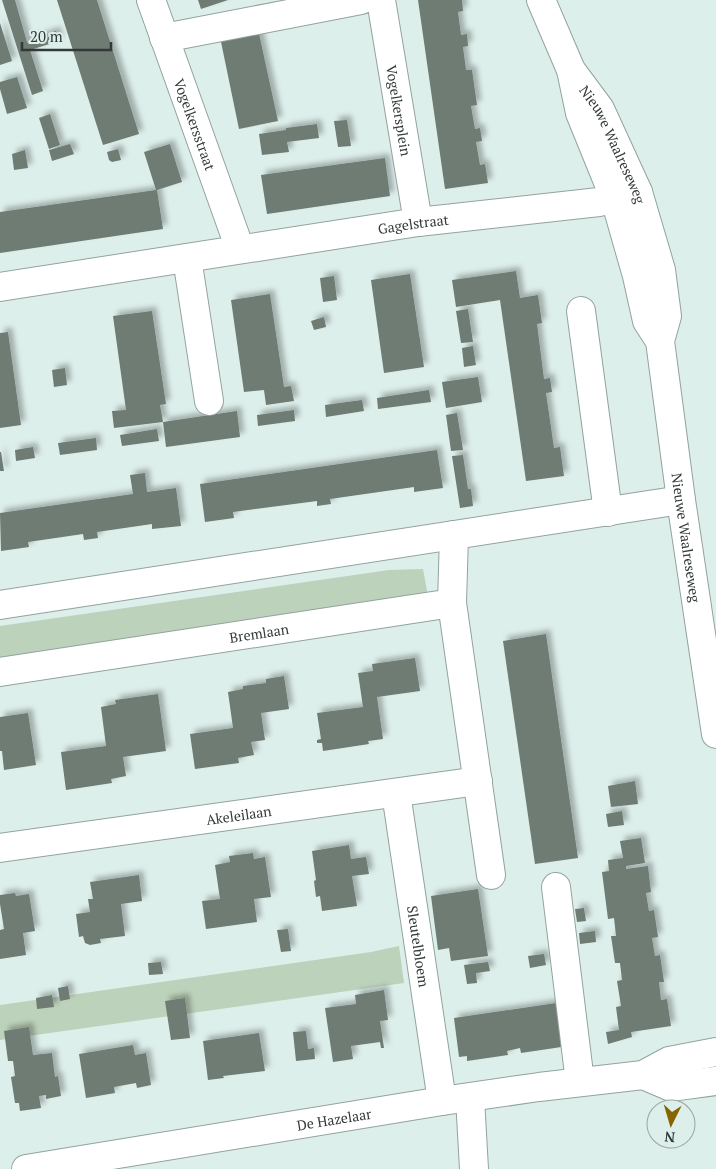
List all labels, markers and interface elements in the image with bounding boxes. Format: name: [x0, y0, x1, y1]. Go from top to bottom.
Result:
scale bar: [22, 20, 111, 52]
text: 20 m: [30, 26, 63, 46]
street label: Vogelkersplein: [382, 64, 416, 158]
street label: Vogelkersstraat: [170, 76, 221, 174]
street label: Nieuwe Waalreseweg: [576, 81, 651, 206]
street label: Gagelstraat: [376, 209, 450, 238]
street label: Nieuwe Waalreseweg: [668, 472, 706, 604]
street label: Bremlaan: [228, 618, 291, 646]
street label: Akeleilaan: [205, 800, 273, 829]
street label: Sleutelbloem: [403, 904, 434, 988]
north arrow: [646, 1099, 696, 1149]
street label: De Hazelaar: [295, 1103, 373, 1134]
text: N: [663, 1127, 676, 1147]

